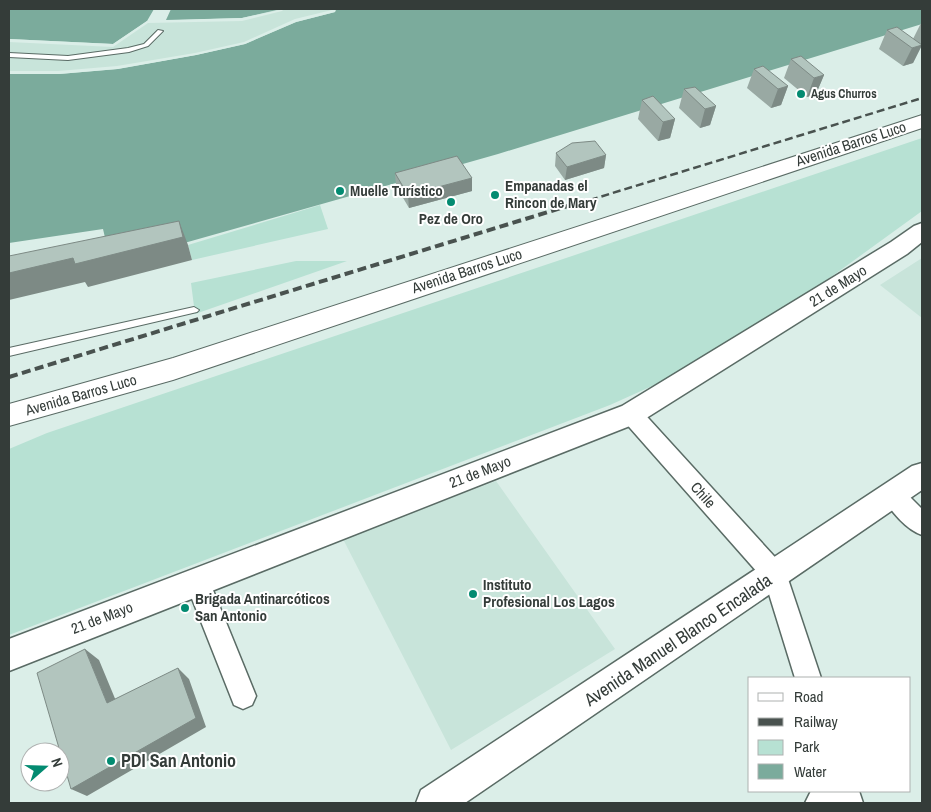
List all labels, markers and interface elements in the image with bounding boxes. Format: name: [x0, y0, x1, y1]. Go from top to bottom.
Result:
place label: Agus Churros: [811, 86, 877, 102]
marker: Agus Churros: [795, 88, 807, 100]
street label: Avenida Barros Luco: [792, 116, 909, 172]
place label: Empanadas el Rincon de Mary: [505, 175, 597, 213]
place label: Muelle Turístico: [350, 180, 443, 201]
marker: Muelle Turístico: [334, 185, 346, 197]
marker: Empanadas el Rincon de Mary: [489, 189, 501, 201]
marker: Pez de Oro: [445, 196, 457, 208]
place label: Pez de Oro: [419, 208, 483, 229]
street label: Avenida Barros Luco: [408, 243, 525, 299]
street label: 21 de Mayo: [805, 260, 871, 312]
street label: Avenida Barros Luco: [22, 369, 139, 421]
street label: 21 de Mayo: [446, 450, 514, 493]
street label: Chile: [686, 477, 721, 512]
street label: Avenida Manuel Blanco Encalada: [578, 567, 776, 712]
place label: Instituto Profesional Los Lagos: [483, 574, 615, 612]
place label: Brigada Antinarcóticos San Antonio: [195, 588, 330, 626]
marker: Instituto Profesional Los Lagos: [467, 588, 479, 600]
street label: 21 de Mayo: [68, 596, 136, 639]
marker: Brigada Antinarcóticos San Antonio: [179, 602, 191, 614]
legend: [748, 677, 911, 792]
text: Road: [794, 686, 823, 707]
text: Railway: [794, 711, 839, 732]
text: Park: [794, 736, 820, 757]
north arrow: [20, 742, 70, 792]
place label: PDI San Antonio: [121, 748, 236, 773]
marker: PDI San Antonio: [105, 755, 117, 767]
text: N: [47, 756, 67, 770]
text: Water: [794, 761, 826, 782]

